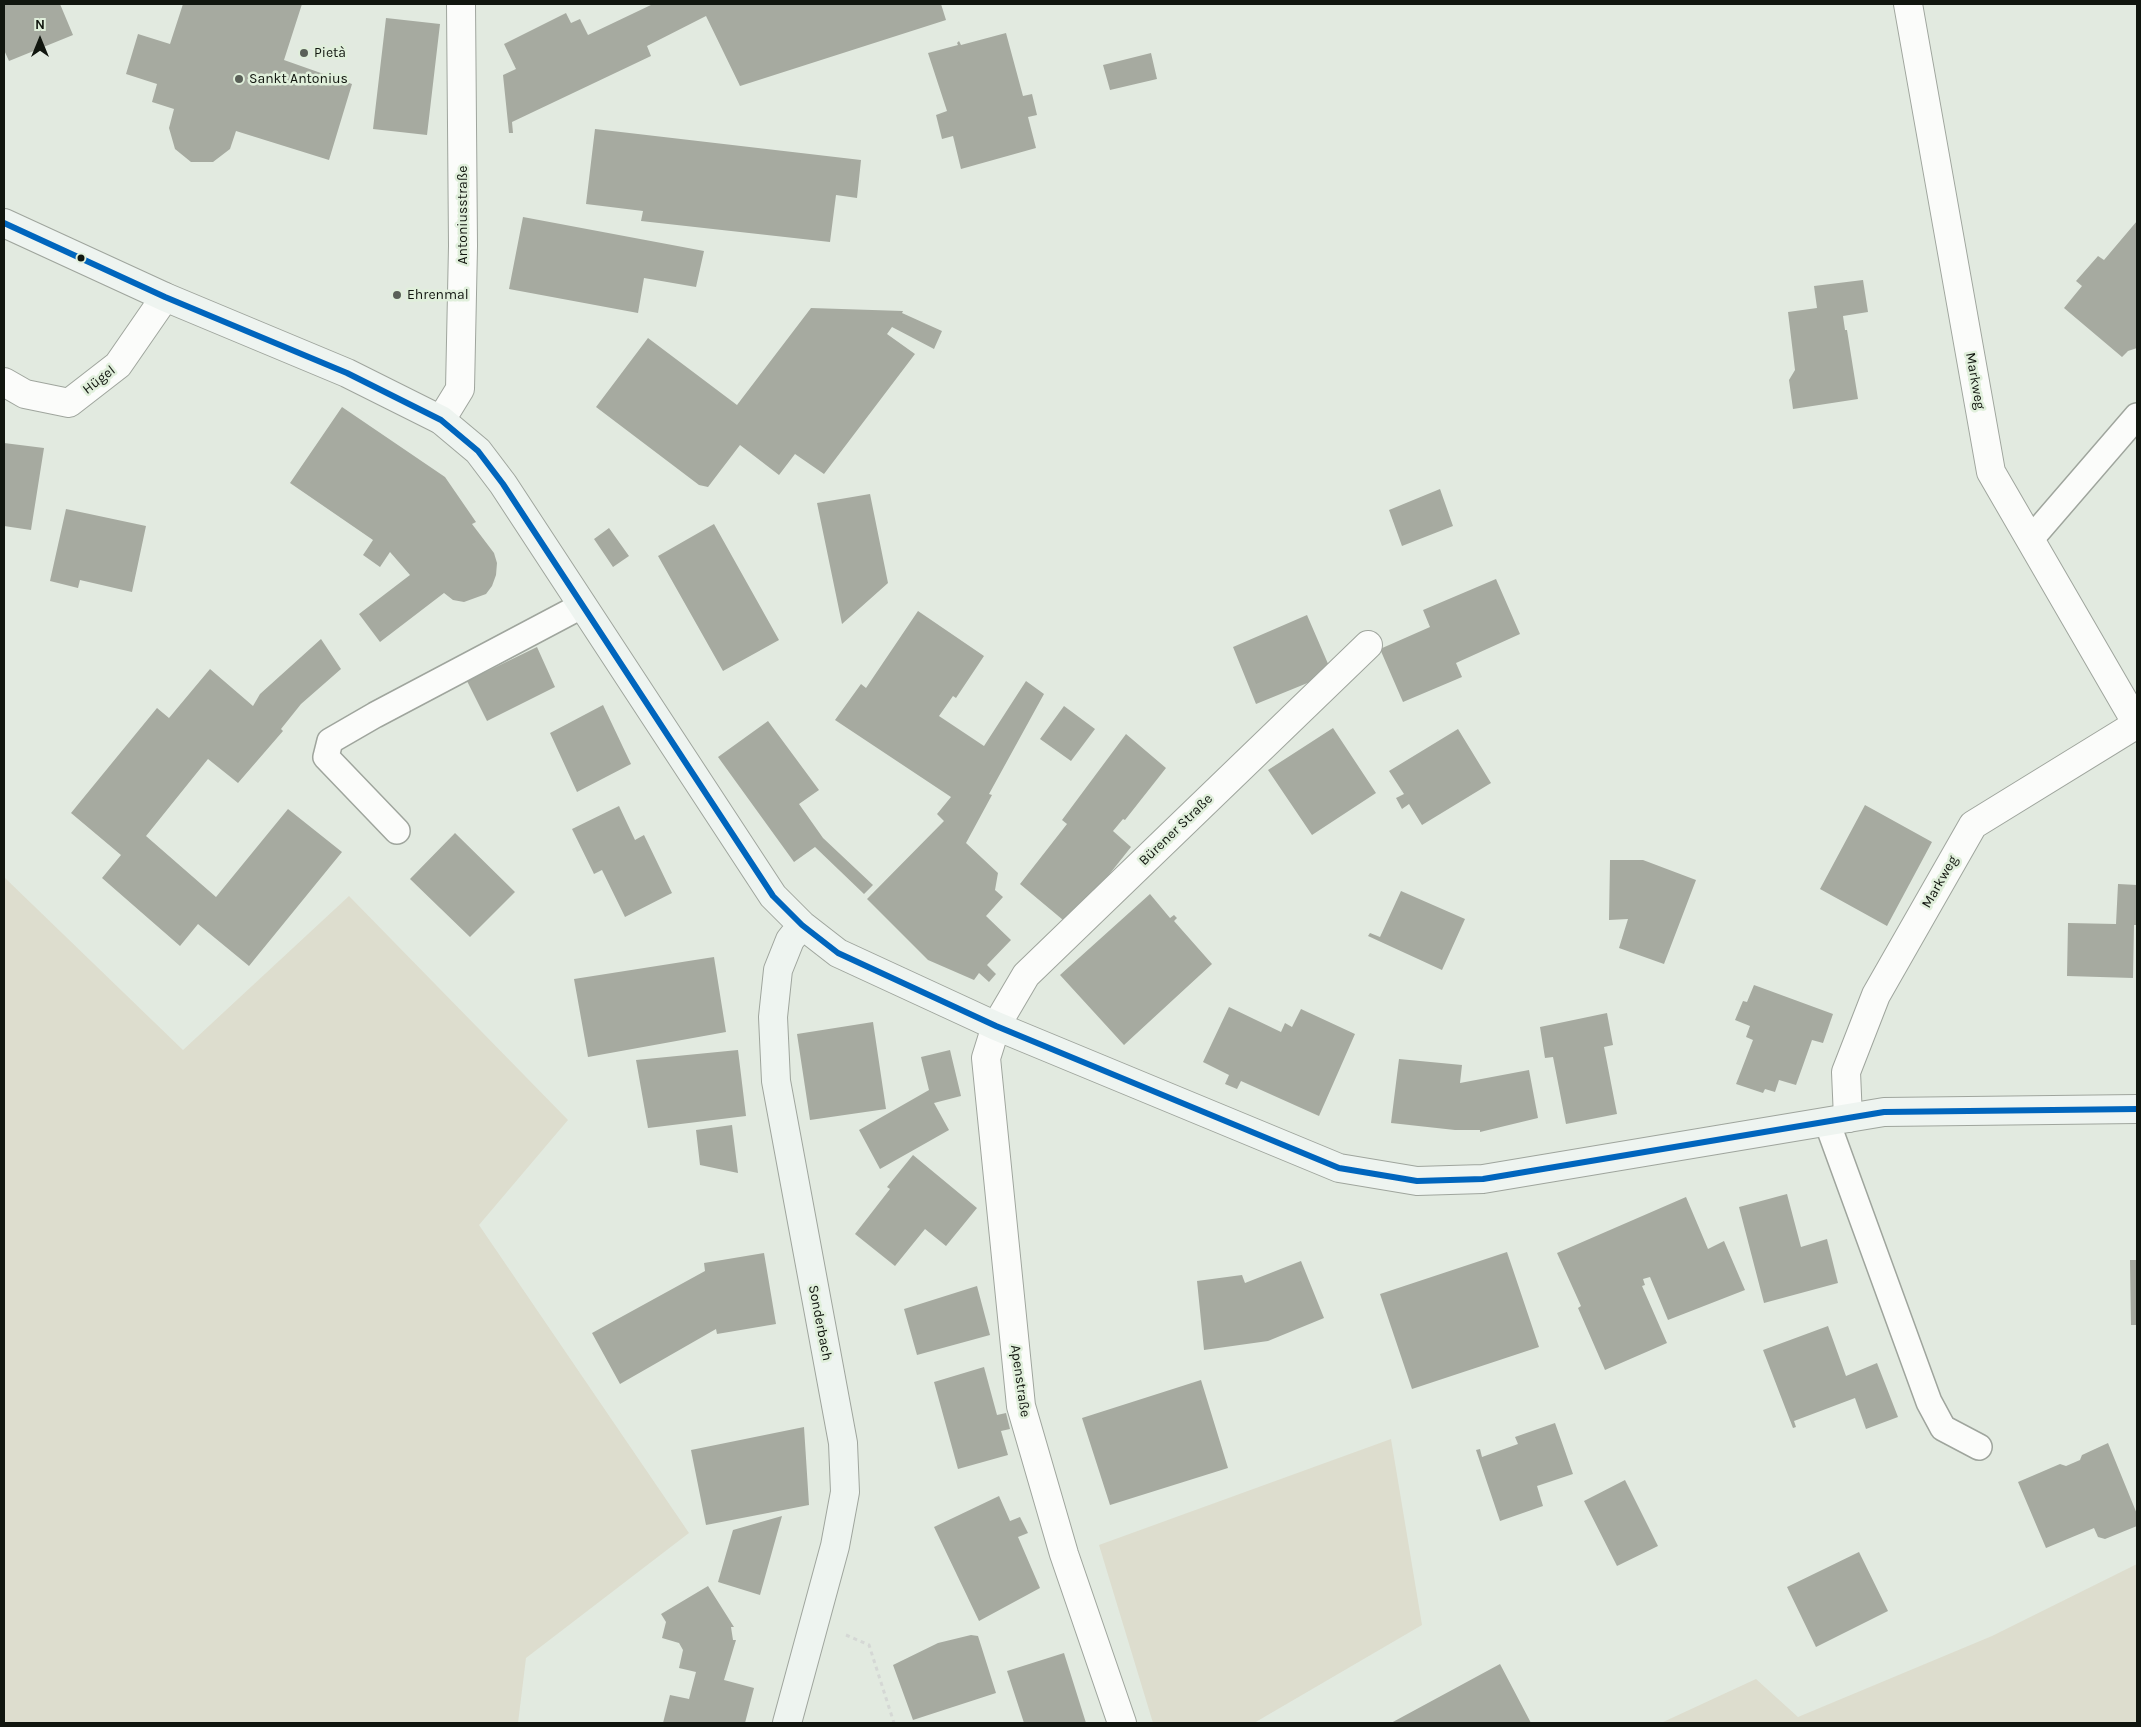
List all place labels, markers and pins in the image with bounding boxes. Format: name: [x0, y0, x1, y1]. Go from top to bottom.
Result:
place label: Pietà: [314, 45, 346, 61]
marker: Pietà: [298, 47, 310, 59]
place label: Sankt Antonius: [249, 71, 348, 87]
marker: Sankt Antonius: [233, 73, 245, 85]
unlabelled marker: [76, 253, 86, 263]
place label: Ehrenmal: [407, 287, 469, 303]
marker: Ehrenmal: [391, 289, 403, 301]

